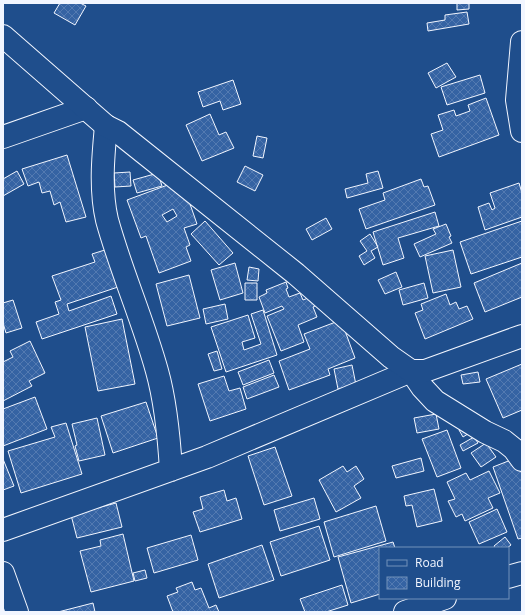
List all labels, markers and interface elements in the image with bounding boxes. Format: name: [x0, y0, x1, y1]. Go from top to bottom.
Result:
legend: [379, 547, 509, 599]
text: Road: [415, 554, 444, 571]
text: Building: [415, 574, 461, 591]

